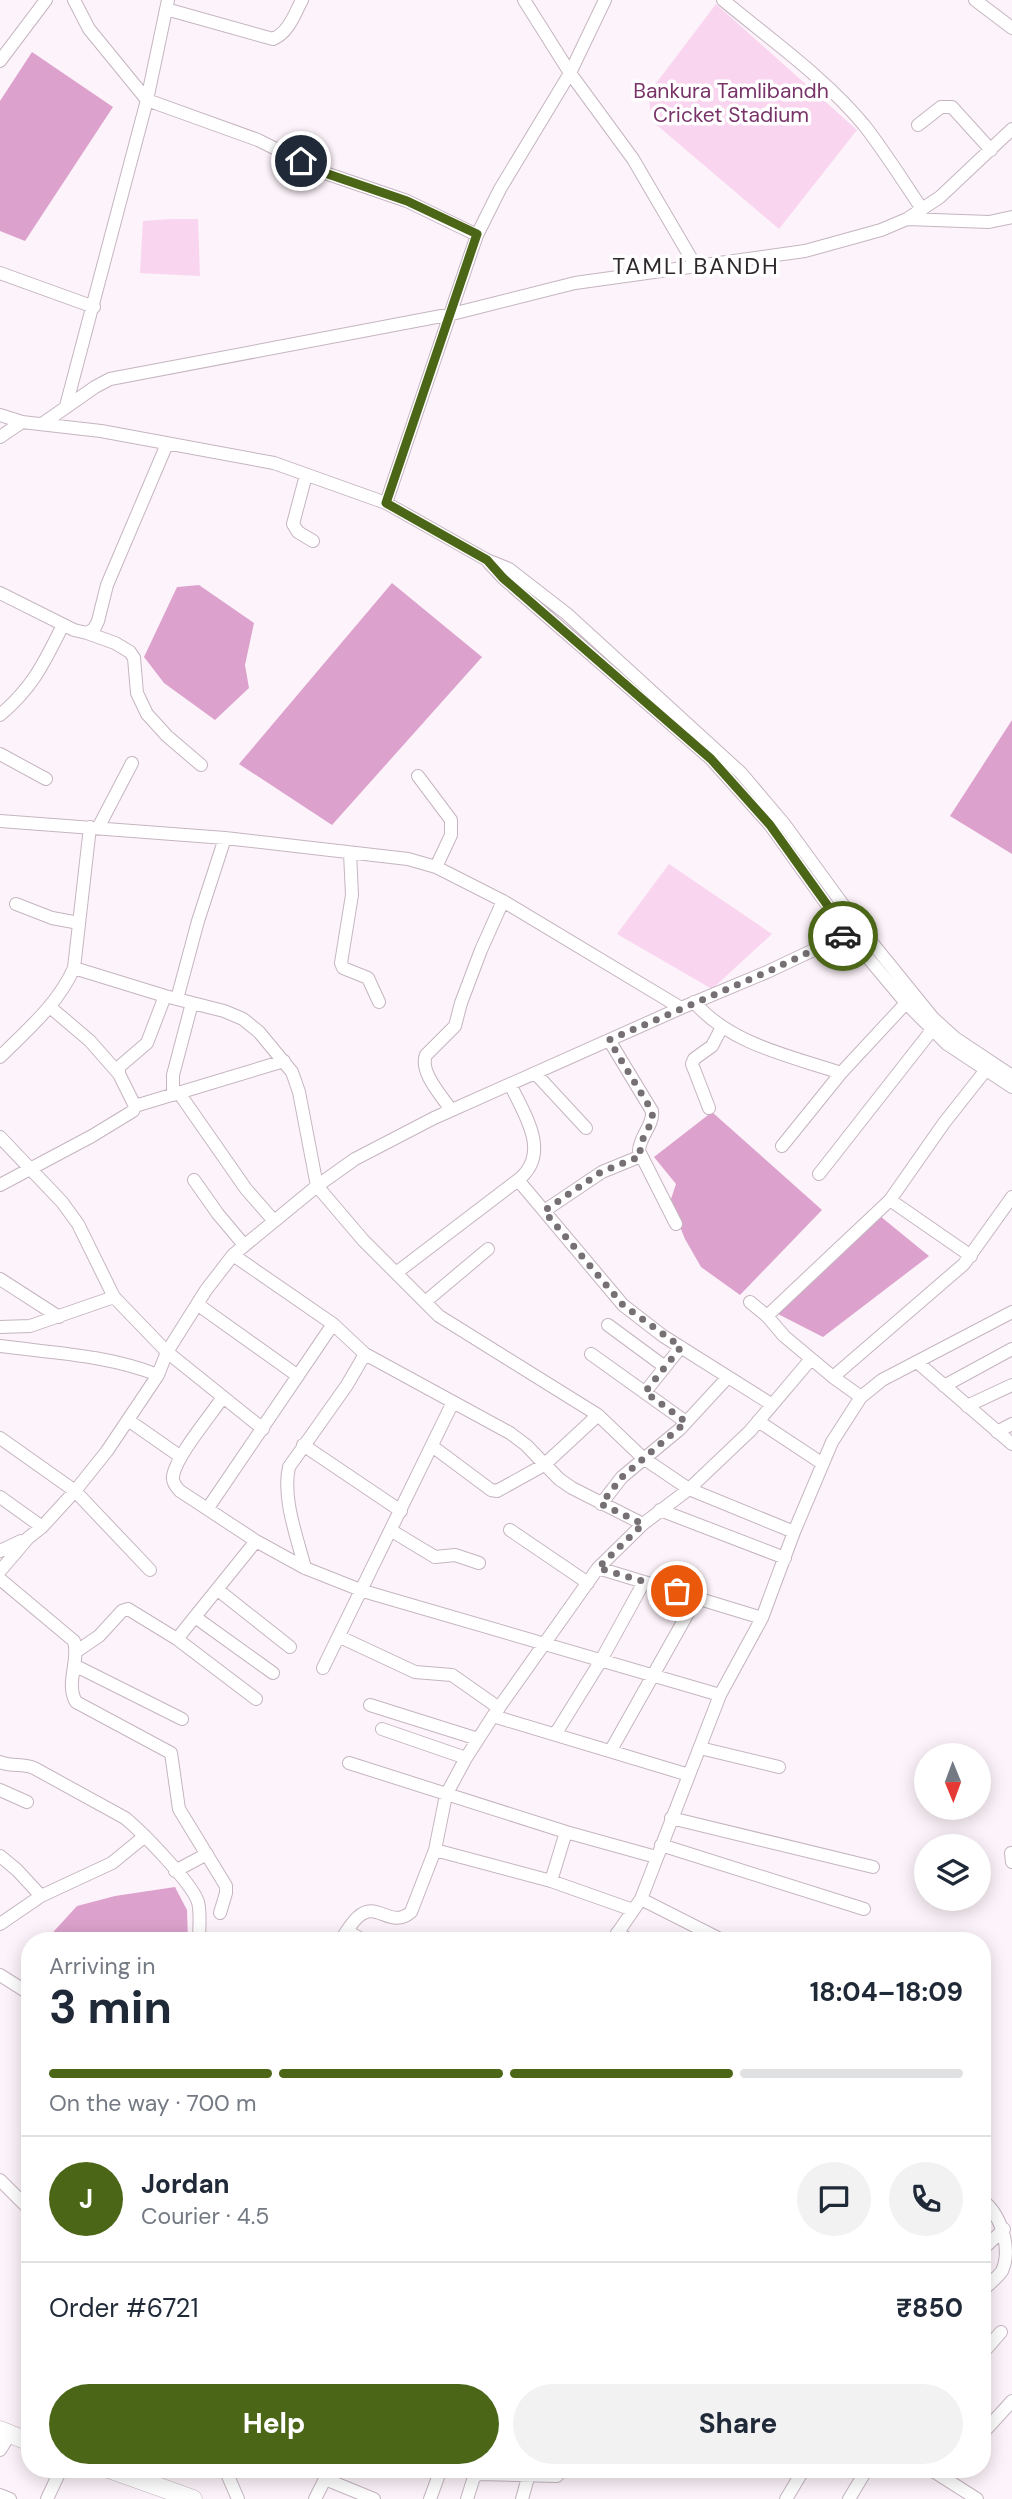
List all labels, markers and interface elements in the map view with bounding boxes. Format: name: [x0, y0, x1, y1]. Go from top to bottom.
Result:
park label: Bankura Tamlibandh Cricket Stadium: [633, 77, 829, 129]
pin: [271, 131, 331, 191]
icon: home: [282, 142, 320, 180]
district label: TAMLI BANDH: [612, 251, 780, 281]
courier: [808, 901, 878, 971]
icon: car: [824, 917, 862, 955]
pin: [647, 1561, 707, 1621]
icon: bag: [658, 1572, 696, 1610]
north arrow: [914, 1743, 990, 1820]
map controls: [914, 1743, 991, 1911]
button: layers: [914, 1834, 991, 1911]
text: Arriving in: [49, 1951, 155, 1981]
text: 18:04–18:09: [810, 1975, 963, 2009]
text: 3 min: [49, 1977, 172, 2037]
text: On the way · 700 m: [49, 2088, 256, 2118]
button: chat: [797, 2162, 871, 2236]
button: phone: [889, 2162, 963, 2236]
text: Jordan: [141, 2167, 230, 2201]
text: J: [79, 2182, 93, 2216]
text: Courier · 4.5: [141, 2201, 269, 2231]
text: Order #6721: [49, 2291, 199, 2325]
text: ₹850: [896, 2291, 963, 2325]
button: Help: [49, 2384, 499, 2464]
button: Share: [513, 2384, 963, 2464]

